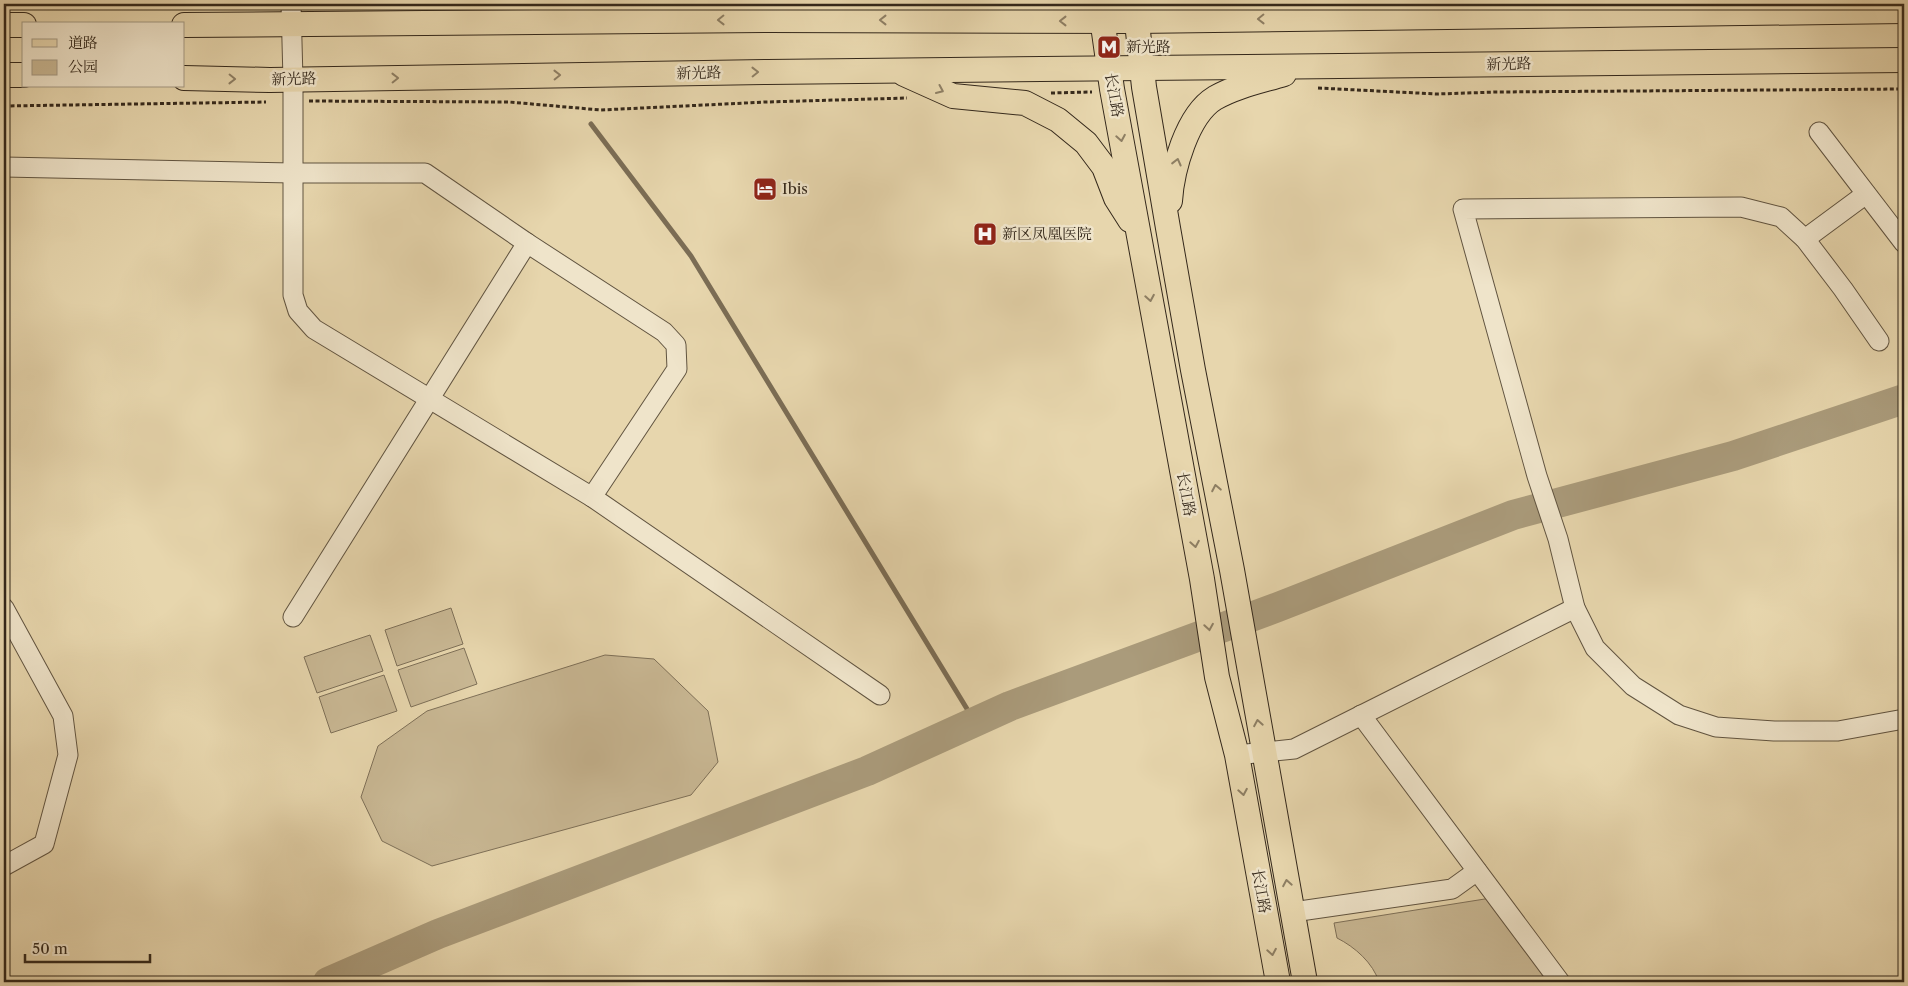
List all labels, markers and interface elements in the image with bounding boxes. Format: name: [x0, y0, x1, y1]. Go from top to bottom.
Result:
one-way arrow: [1256, 14, 1264, 24]
one-way arrow: [716, 15, 724, 25]
one-way arrow: [879, 15, 887, 26]
one-way arrow: [1059, 16, 1066, 26]
legend: [22, 22, 185, 88]
text: 道路: [68, 33, 98, 52]
metro station icon: 新光路: [1096, 34, 1122, 60]
place label: 新光路: [1126, 37, 1171, 56]
street label: 新光路: [1486, 54, 1532, 73]
text: 公园: [68, 57, 98, 76]
street label: 新光路: [676, 63, 722, 82]
one-way arrow: [752, 67, 759, 77]
street label: 新光路: [271, 69, 317, 88]
one-way arrow: [554, 70, 562, 80]
street label: 长江路: [1101, 71, 1128, 119]
one-way arrow: [391, 72, 399, 83]
one-way arrow: [229, 74, 237, 84]
one-way arrow: [935, 84, 944, 95]
one-way arrow: [1116, 134, 1126, 143]
one-way arrow: [1171, 158, 1182, 167]
hotel icon: Ibis: [752, 176, 778, 202]
place label: Ibis: [782, 179, 808, 198]
hospital icon: 新区凤凰医院: [972, 221, 998, 247]
place label: 新区凤凰医院: [1002, 224, 1092, 243]
one-way arrow: [1145, 294, 1155, 303]
street label: 长江路: [1173, 470, 1200, 518]
one-way arrow: [1211, 484, 1222, 493]
one-way arrow: [1190, 540, 1200, 548]
one-way arrow: [1204, 623, 1214, 632]
one-way arrow: [1254, 718, 1264, 727]
one-way arrow: [1238, 788, 1248, 797]
street label: 长江路: [1248, 867, 1275, 915]
one-way arrow: [1283, 878, 1293, 887]
scale bar: [25, 931, 150, 963]
text: 50 m: [32, 939, 68, 958]
one-way arrow: [1267, 948, 1277, 957]

